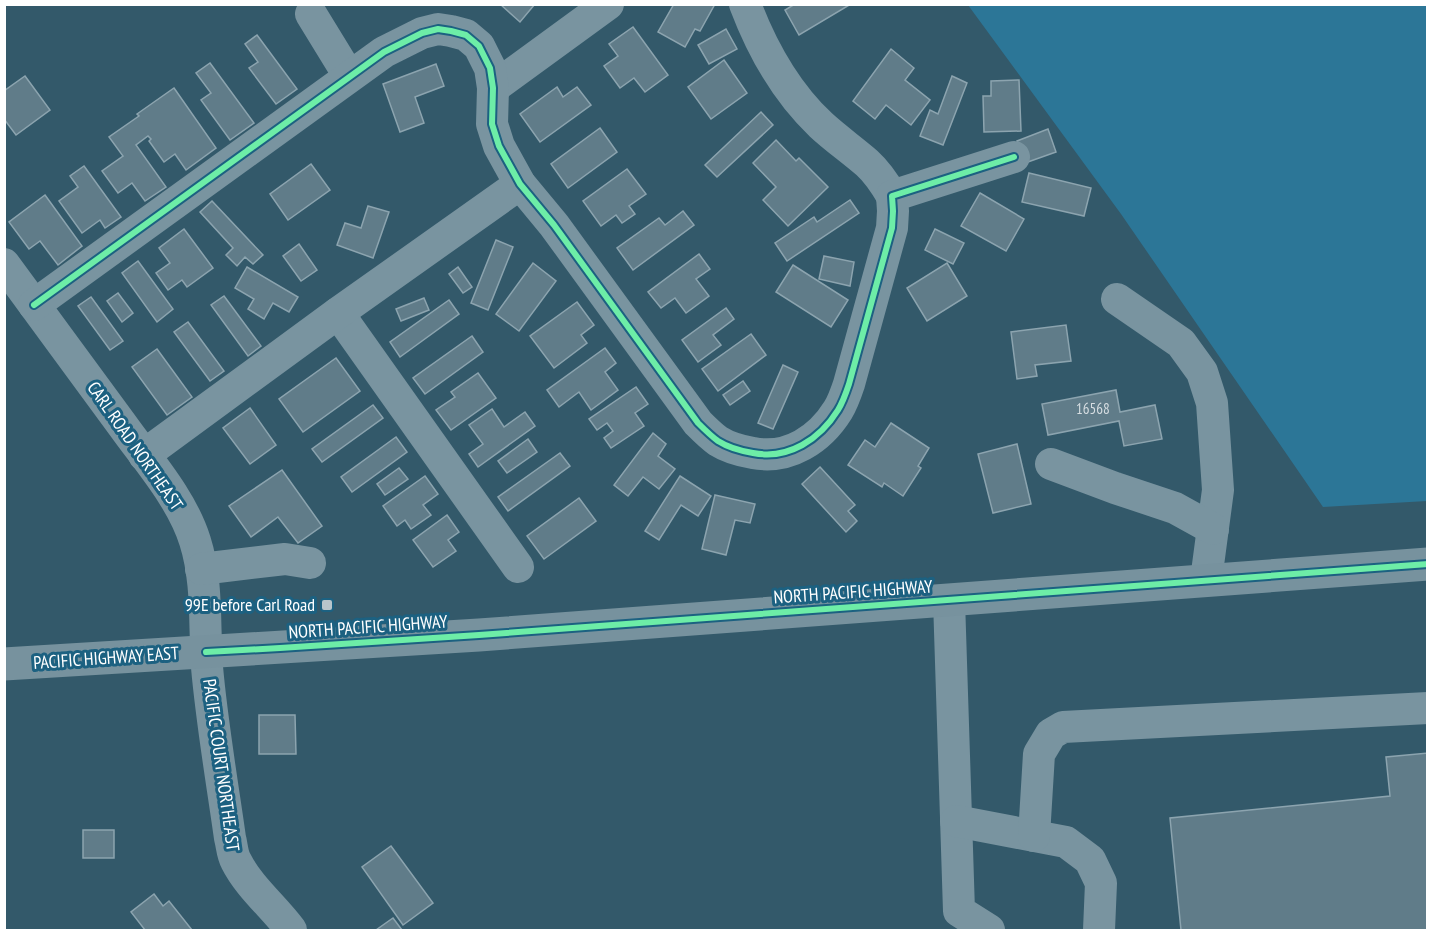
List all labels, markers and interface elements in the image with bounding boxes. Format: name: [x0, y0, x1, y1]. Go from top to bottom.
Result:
street label: CARL ROAD NORTHEAST: [82, 377, 188, 515]
house number: 16568: [1076, 399, 1110, 418]
street label: NORTH PACIFIC HIGHWAY: [773, 574, 934, 609]
place label: 99E before Carl Road: [185, 593, 315, 616]
marker: 99E before Carl Road: [320, 598, 334, 612]
street label: NORTH PACIFIC HIGHWAY: [288, 609, 449, 644]
street label: PACIFIC HIGHWAY EAST: [32, 641, 180, 674]
street label: PACIFIC COURT NORTHEAST: [198, 677, 245, 853]

